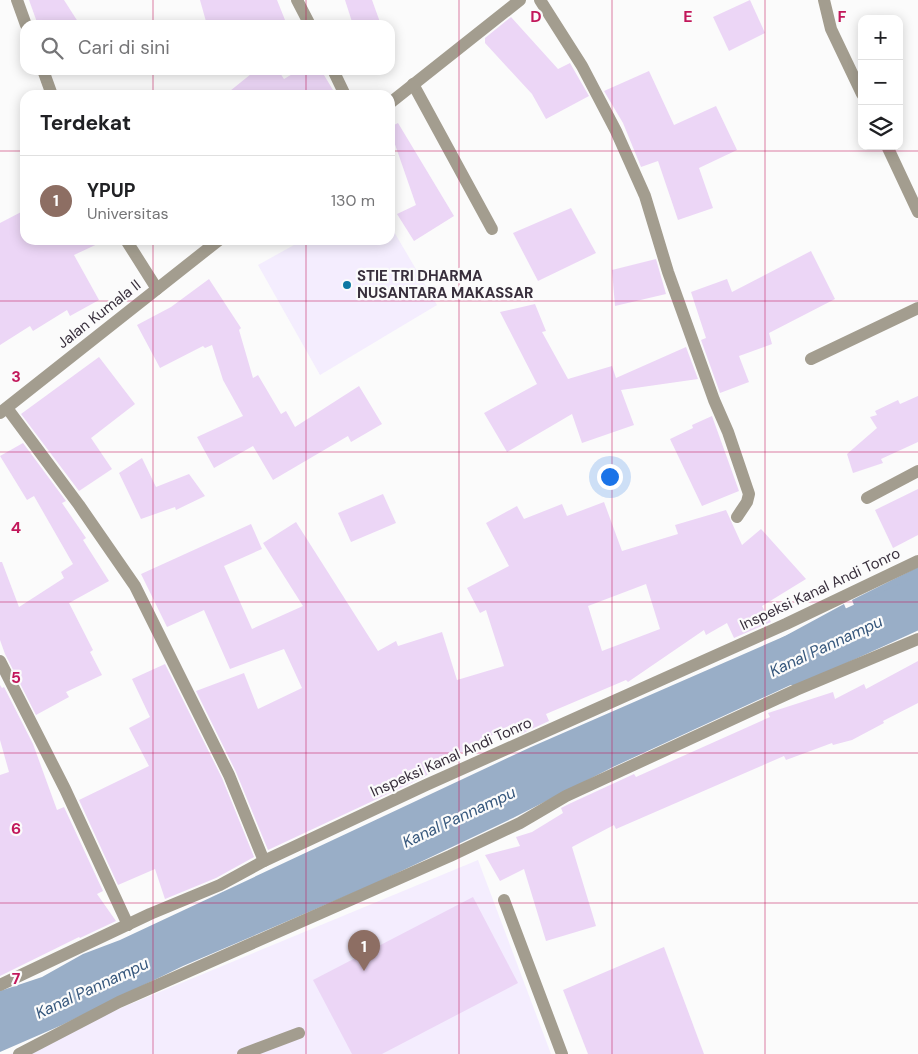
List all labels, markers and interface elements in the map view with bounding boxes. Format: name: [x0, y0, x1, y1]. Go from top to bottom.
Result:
text: D: [530, 6, 542, 27]
text: E: [683, 6, 693, 27]
text: F: [838, 6, 847, 27]
map controls: [858, 15, 903, 150]
button: +: [858, 15, 903, 60]
search box: [20, 20, 395, 75]
icon: search: [38, 34, 66, 62]
text: Cari di sini: [78, 35, 170, 60]
button: −: [858, 60, 903, 105]
button: layers: [858, 105, 903, 150]
text: Terdekat: [40, 109, 131, 137]
text: YPUP: [87, 178, 135, 203]
text: 1: [53, 190, 59, 211]
text: 130 m: [331, 190, 375, 211]
text: Universitas: [87, 203, 168, 224]
place label: STIE TRI DHARMA NUSANTARA MAKASSAR: [357, 266, 534, 303]
street label: Jalan Kumala II: [53, 275, 145, 353]
marker: STIE TRI DHARMA NUSANTARA MAKASSAR: [341, 279, 353, 291]
text: 3: [11, 366, 21, 387]
your location: [597, 464, 623, 490]
text: 4: [11, 517, 21, 538]
street label: Inspeksi Kanal Andi Tonro: [737, 543, 904, 635]
water label: Kanal Pannampu: [766, 611, 886, 681]
text: 5: [11, 667, 21, 688]
street label: Inspeksi Kanal Andi Tonro: [367, 712, 535, 802]
water label: Kanal Pannampu: [399, 782, 519, 852]
text: 6: [11, 818, 21, 839]
pin: 1: [348, 930, 380, 971]
water label: Kanal Pannampu: [32, 953, 152, 1023]
text: 7: [12, 968, 21, 989]

